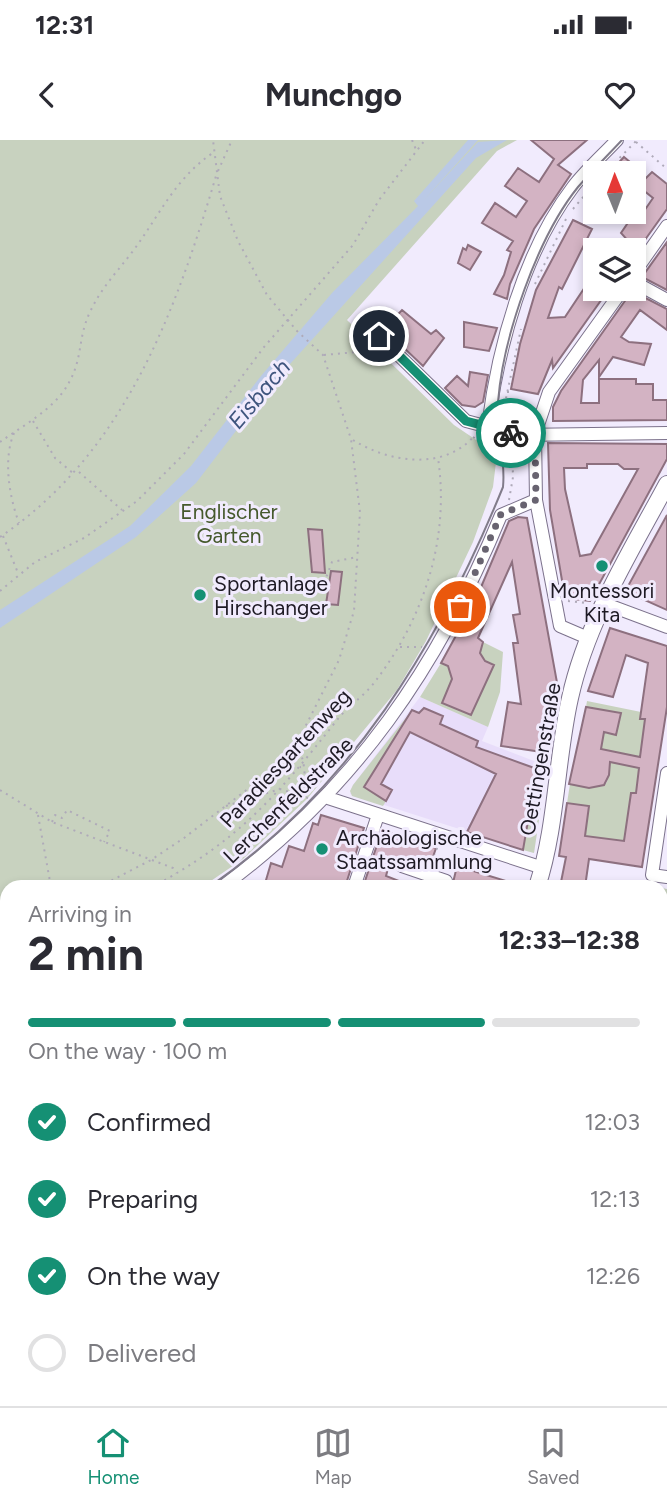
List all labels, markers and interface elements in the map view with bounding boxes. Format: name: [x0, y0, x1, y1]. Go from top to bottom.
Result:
text: 12:31: [35, 9, 94, 41]
icon: back: [28, 76, 66, 114]
text: Munchgo: [265, 76, 402, 114]
icon: heart: [601, 76, 639, 114]
north arrow: [583, 161, 646, 224]
map controls: [583, 161, 646, 301]
button: layers: [583, 238, 646, 301]
pin: [349, 306, 409, 366]
icon: home: [360, 317, 398, 355]
water label: Eisbach: [222, 353, 296, 434]
courier: [476, 398, 546, 468]
icon: bike: [492, 414, 530, 452]
park label: Englischer Garten: [180, 499, 278, 548]
marker: Montessori Kita: [594, 558, 610, 574]
place label: Sportanlage Hirschanger: [214, 571, 328, 620]
pin: [430, 577, 490, 637]
place label: Montessori Kita: [550, 578, 654, 627]
marker: Sportanlage Hirschanger: [192, 587, 208, 603]
icon: bag: [441, 588, 479, 626]
street label: Oettingenstraße: [514, 681, 566, 837]
street label: Paradiesgartenweg: [214, 684, 356, 832]
street label: Lerchenfeldstraße: [218, 732, 358, 868]
place label: Archäologische Staatssammlung: [336, 825, 493, 874]
marker: Archäologische Staatssammlung: [314, 841, 330, 857]
text: Arriving in: [28, 900, 132, 928]
text: 12:33–12:38: [499, 924, 640, 956]
text: 2 min: [28, 926, 144, 982]
text: On the way · 100 m: [28, 1037, 227, 1065]
icon: check: [28, 1103, 66, 1141]
text: Confirmed: [87, 1106, 211, 1138]
text: 12:03: [585, 1108, 640, 1136]
icon: check: [28, 1180, 66, 1218]
text: Preparing: [87, 1183, 198, 1215]
text: 12:13: [590, 1185, 640, 1213]
icon: check: [28, 1257, 66, 1295]
text: On the way: [87, 1260, 220, 1292]
text: 12:26: [586, 1262, 640, 1290]
text: Delivered: [87, 1337, 196, 1369]
tab: Home: [87, 1424, 139, 1489]
tab: Map: [314, 1424, 352, 1489]
tab: Saved: [527, 1424, 580, 1489]

